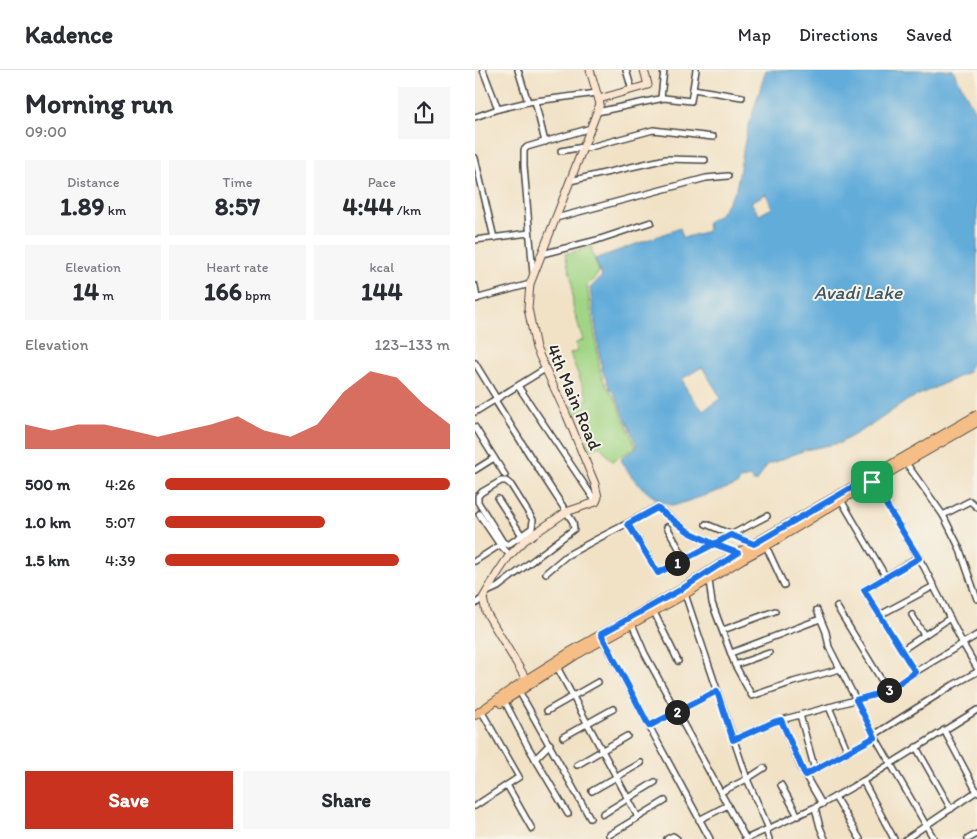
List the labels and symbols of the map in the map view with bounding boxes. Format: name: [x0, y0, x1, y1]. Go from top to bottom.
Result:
water label: Avadi Lake: [814, 281, 903, 304]
street label: 4th Main Road: [542, 341, 606, 453]
pin: [851, 461, 893, 503]
pin: 1: [665, 550, 689, 576]
pin: 3: [877, 678, 901, 702]
pin: 2: [665, 700, 689, 724]

